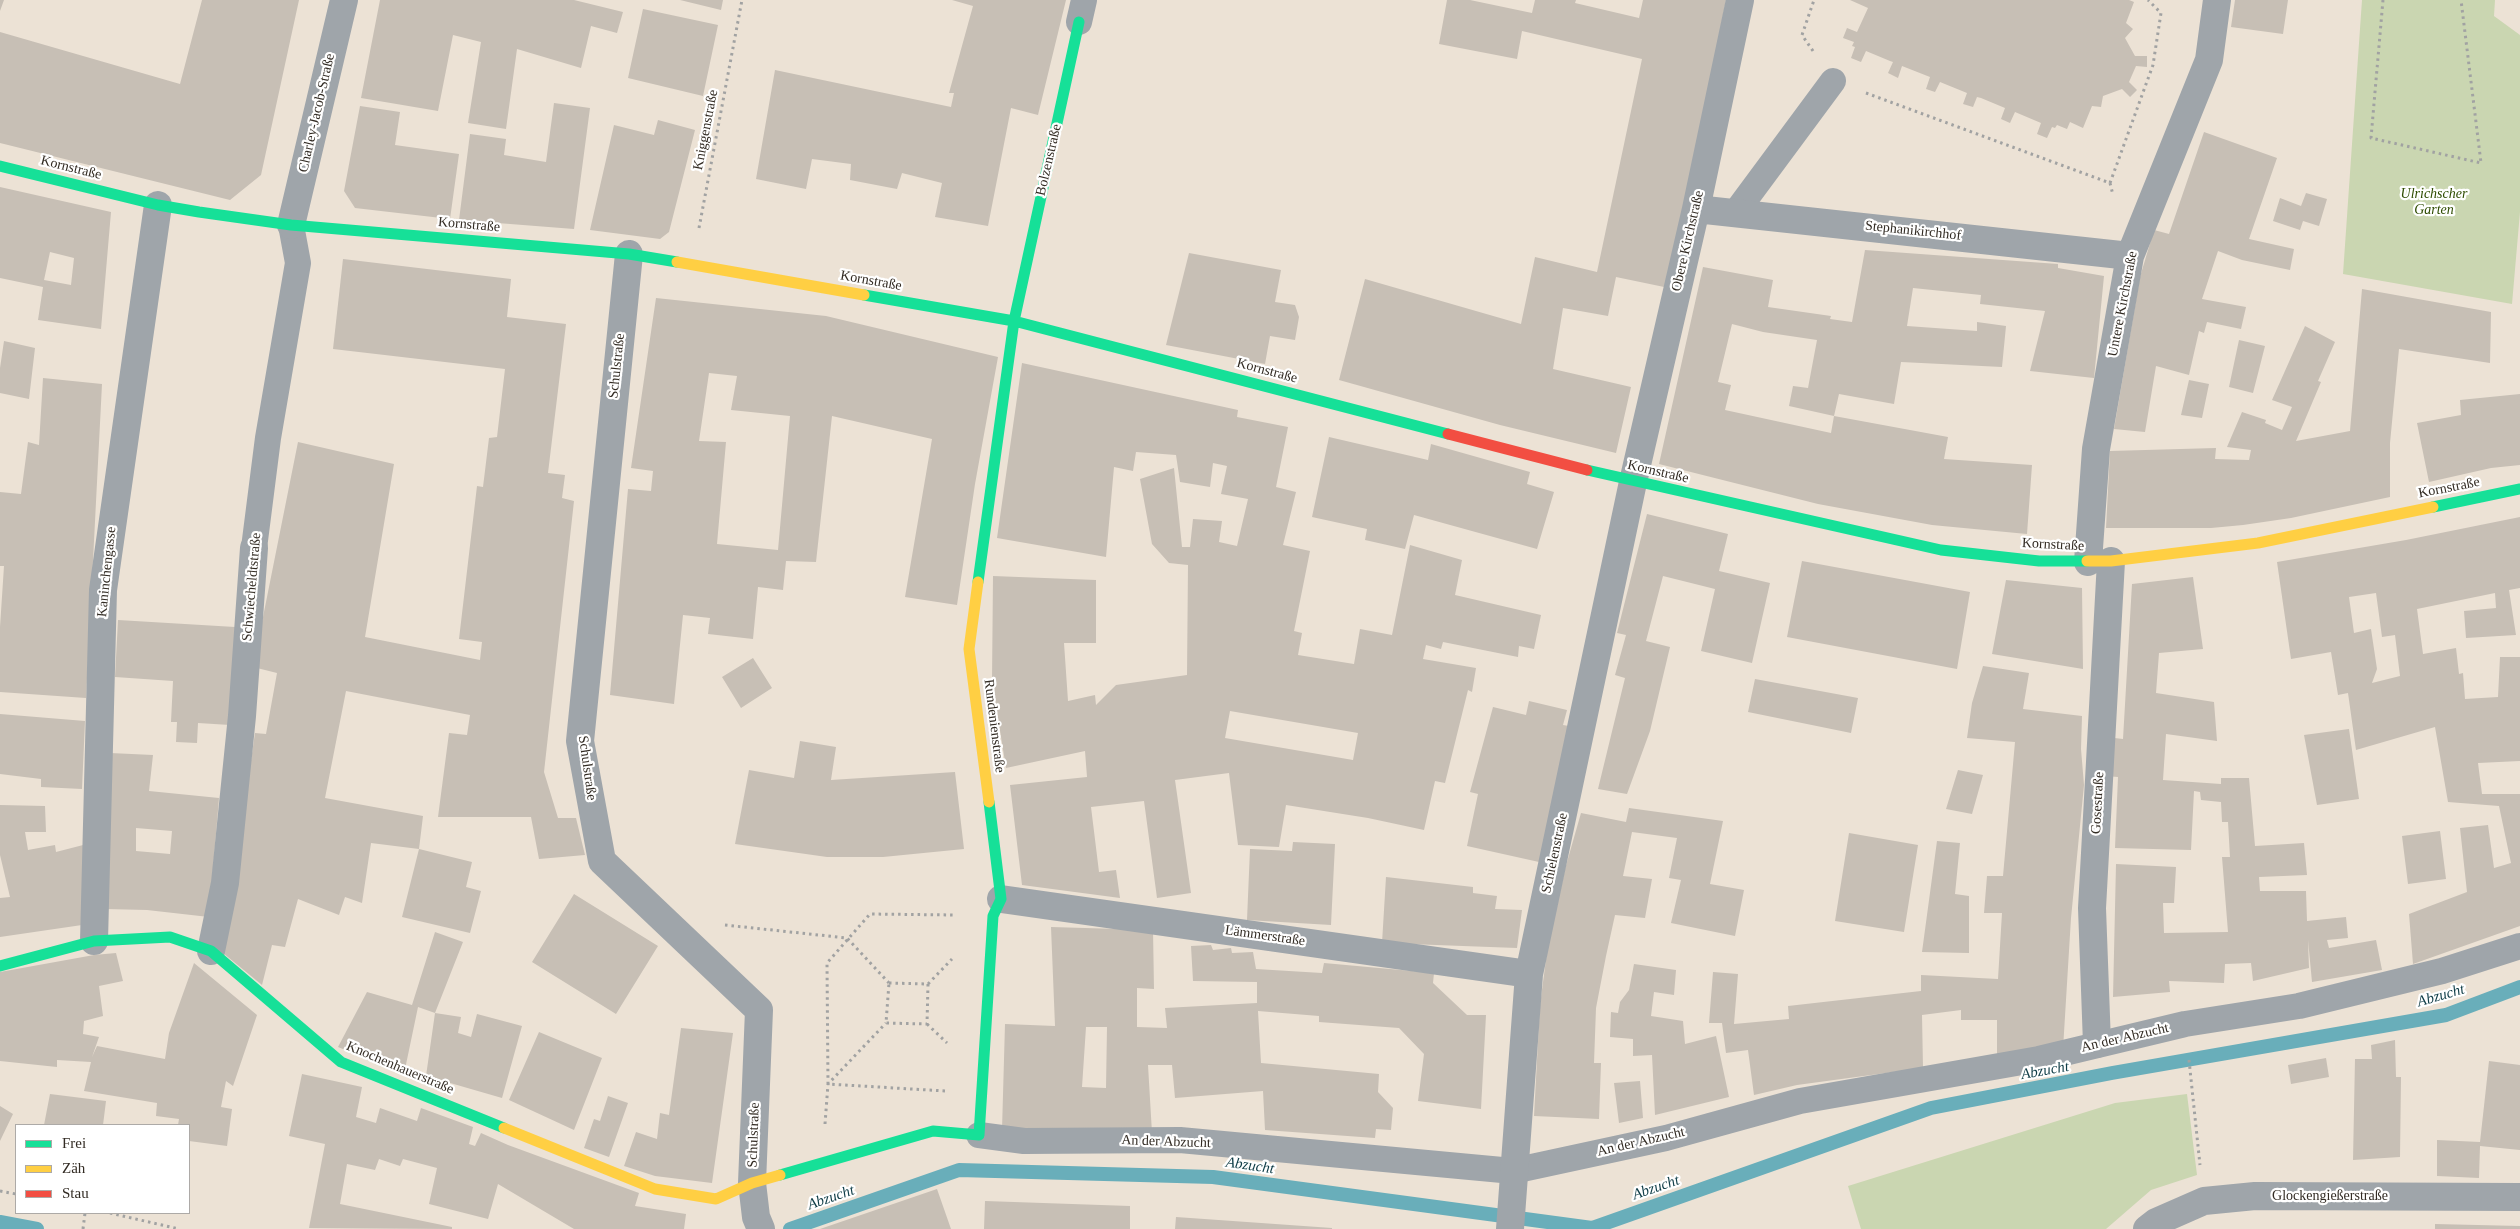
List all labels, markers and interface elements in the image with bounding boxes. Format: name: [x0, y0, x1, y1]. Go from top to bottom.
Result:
street label: Charley-Jacob-Straße: [295, 52, 339, 174]
street label: Kniggenstraße: [690, 88, 722, 172]
street label: Bolzenstraße: [1033, 123, 1065, 197]
street label: Kornstraße: [39, 152, 103, 184]
park label: Ulrichscher Garten: [2401, 186, 2467, 218]
street label: Obere Kirchstraße: [1668, 189, 1708, 293]
street label: Kornstraße: [437, 214, 501, 236]
street label: Stephanikirchhof: [1864, 218, 1962, 244]
street label: Untere Kirchstraße: [2105, 250, 2141, 358]
street label: Kornstraße: [839, 267, 903, 295]
street label: Schulstraße: [605, 333, 629, 399]
street label: Kornstraße: [1235, 355, 1299, 387]
street label: Kornstraße: [1626, 457, 1690, 487]
street label: Kornstraße: [2417, 474, 2481, 502]
street label: Kaninchengasse: [94, 526, 120, 618]
street label: Schwiecheldtstraße: [239, 532, 265, 642]
street label: Kornstraße: [2022, 535, 2084, 555]
street label: Rundenienstraße: [980, 678, 1008, 774]
street label: Schulstraße: [574, 734, 600, 802]
street label: Gosestraße: [2088, 772, 2108, 834]
street label: Schielenstraße: [1538, 811, 1572, 895]
street label: Lämmerstraße: [1224, 922, 1306, 950]
water label: Abzucht: [2415, 981, 2467, 1011]
street label: An der Abzucht: [2080, 1020, 2170, 1056]
street label: Knochenhauerstraße: [344, 1038, 456, 1098]
water label: Abzucht: [2020, 1058, 2070, 1084]
street label: Schulstraße: [744, 1102, 764, 1168]
legend: [15, 1124, 190, 1214]
street label: An der Abzucht: [1596, 1124, 1686, 1160]
street label: An der Abzucht: [1121, 1132, 1211, 1152]
text: Frei: [62, 1135, 86, 1151]
water label: Abzucht: [1225, 1154, 1275, 1178]
text: Zäh: [62, 1160, 85, 1176]
water label: Abzucht: [1630, 1172, 1682, 1204]
water label: Abzucht: [805, 1182, 857, 1214]
text: Stau: [62, 1185, 89, 1201]
street label: Glockengießerstraße: [2272, 1188, 2388, 1204]

